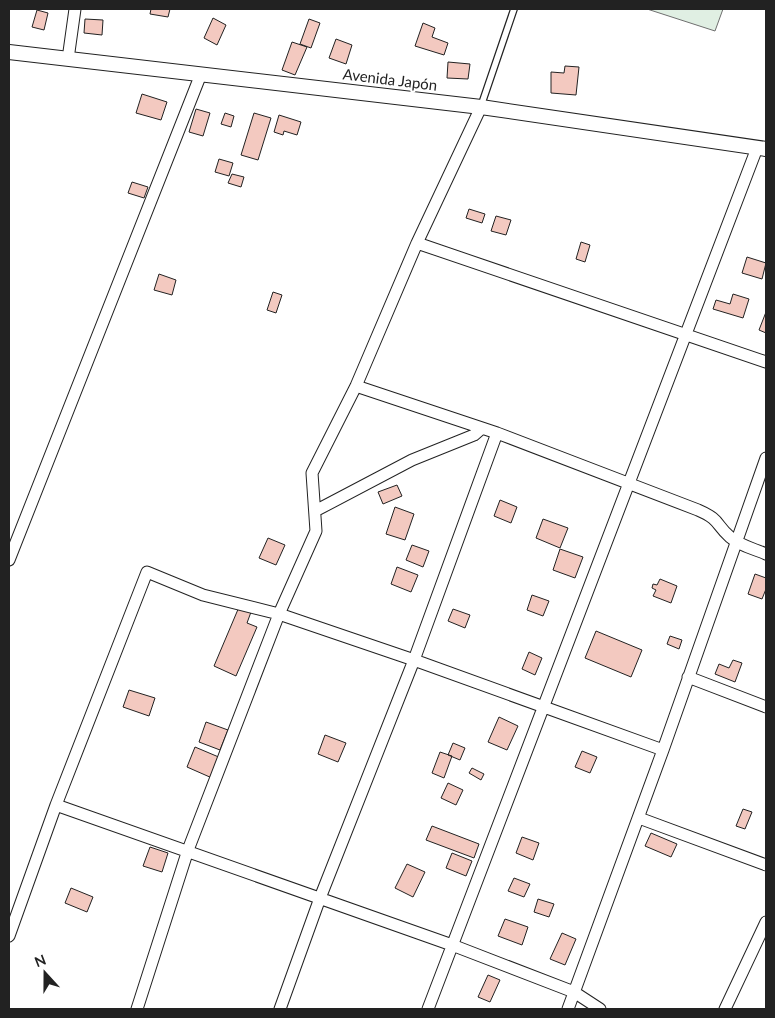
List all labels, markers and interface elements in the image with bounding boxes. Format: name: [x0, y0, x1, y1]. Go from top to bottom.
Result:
street label: Avenida Japón: [342, 64, 438, 94]
north arrow: [20, 948, 70, 998]
text: N: [32, 951, 48, 970]

